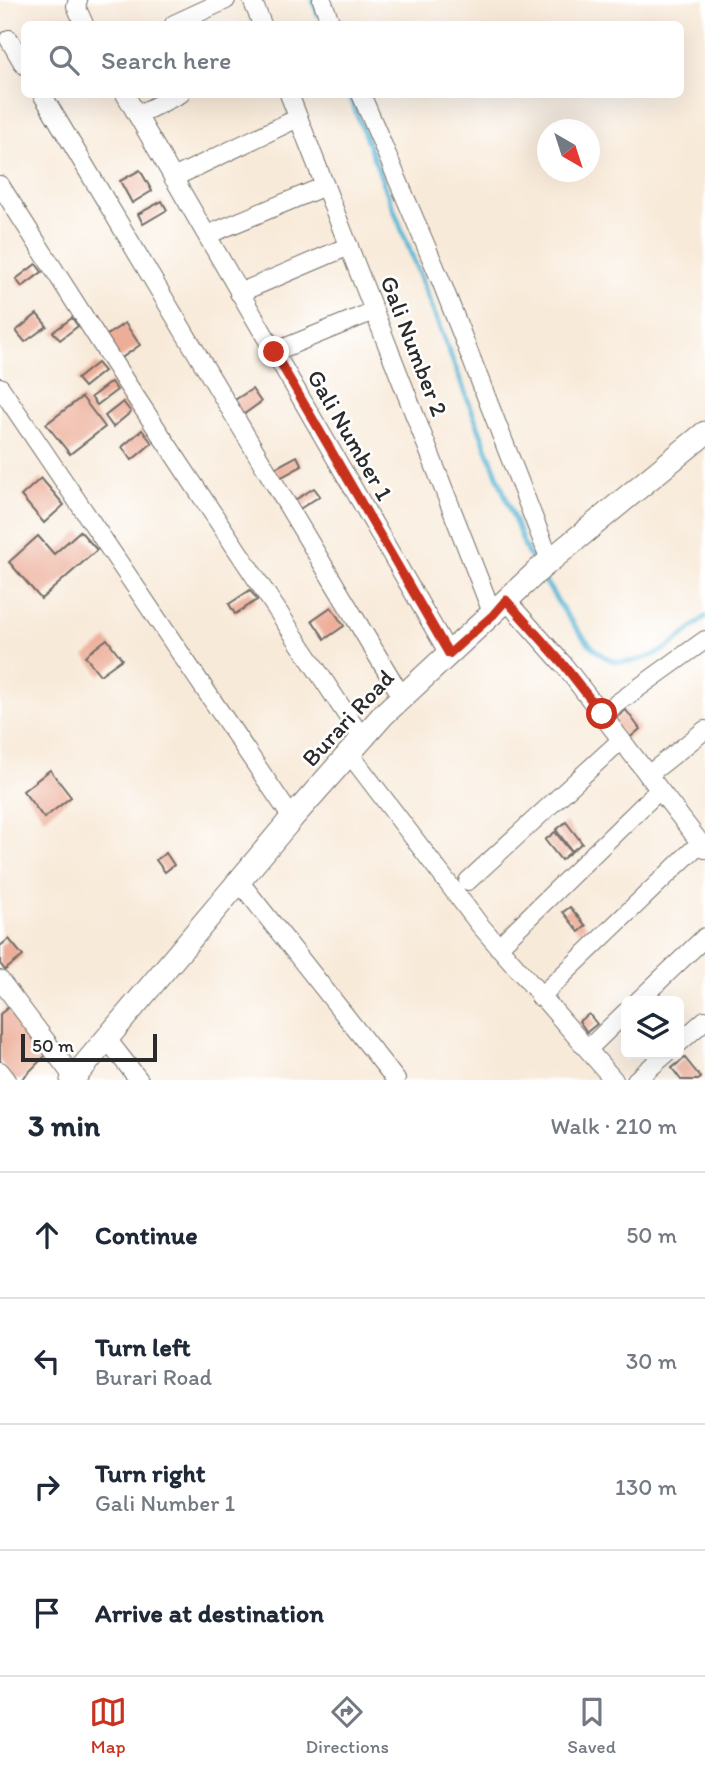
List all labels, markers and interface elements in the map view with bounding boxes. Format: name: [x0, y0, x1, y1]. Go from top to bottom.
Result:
search box: [21, 21, 684, 98]
icon: search: [45, 41, 83, 79]
text: Search here: [101, 44, 231, 76]
north arrow: [537, 119, 600, 182]
street label: Gali Number 2: [374, 272, 455, 420]
route end: [258, 336, 289, 367]
street label: Gali Number 1: [301, 364, 400, 505]
street label: Burari Road: [295, 663, 400, 772]
route start: [586, 698, 617, 729]
map controls: [621, 996, 684, 1059]
button: layers: [621, 996, 684, 1059]
scale bar: [21, 1031, 158, 1063]
text: 50 m: [32, 1034, 74, 1057]
text: 3 min: [28, 1107, 100, 1144]
text: Walk · 210 m: [551, 1112, 677, 1140]
icon: ahead: [28, 1216, 66, 1254]
text: Continue: [95, 1219, 198, 1251]
text: 50 m: [626, 1221, 677, 1249]
text: Turn left: [95, 1331, 191, 1363]
icon: left: [28, 1342, 66, 1380]
text: 30 m: [626, 1347, 677, 1375]
text: Burari Road: [95, 1363, 212, 1391]
text: Turn right: [95, 1457, 206, 1489]
icon: right: [28, 1468, 66, 1506]
text: 130 m: [615, 1473, 677, 1501]
text: Gali Number 1: [95, 1489, 235, 1517]
icon: arrive: [28, 1594, 66, 1632]
text: Arrive at destination: [95, 1597, 324, 1629]
tab: Map: [89, 1693, 127, 1758]
tab: Directions: [305, 1693, 389, 1758]
tab: Saved: [567, 1693, 616, 1758]

